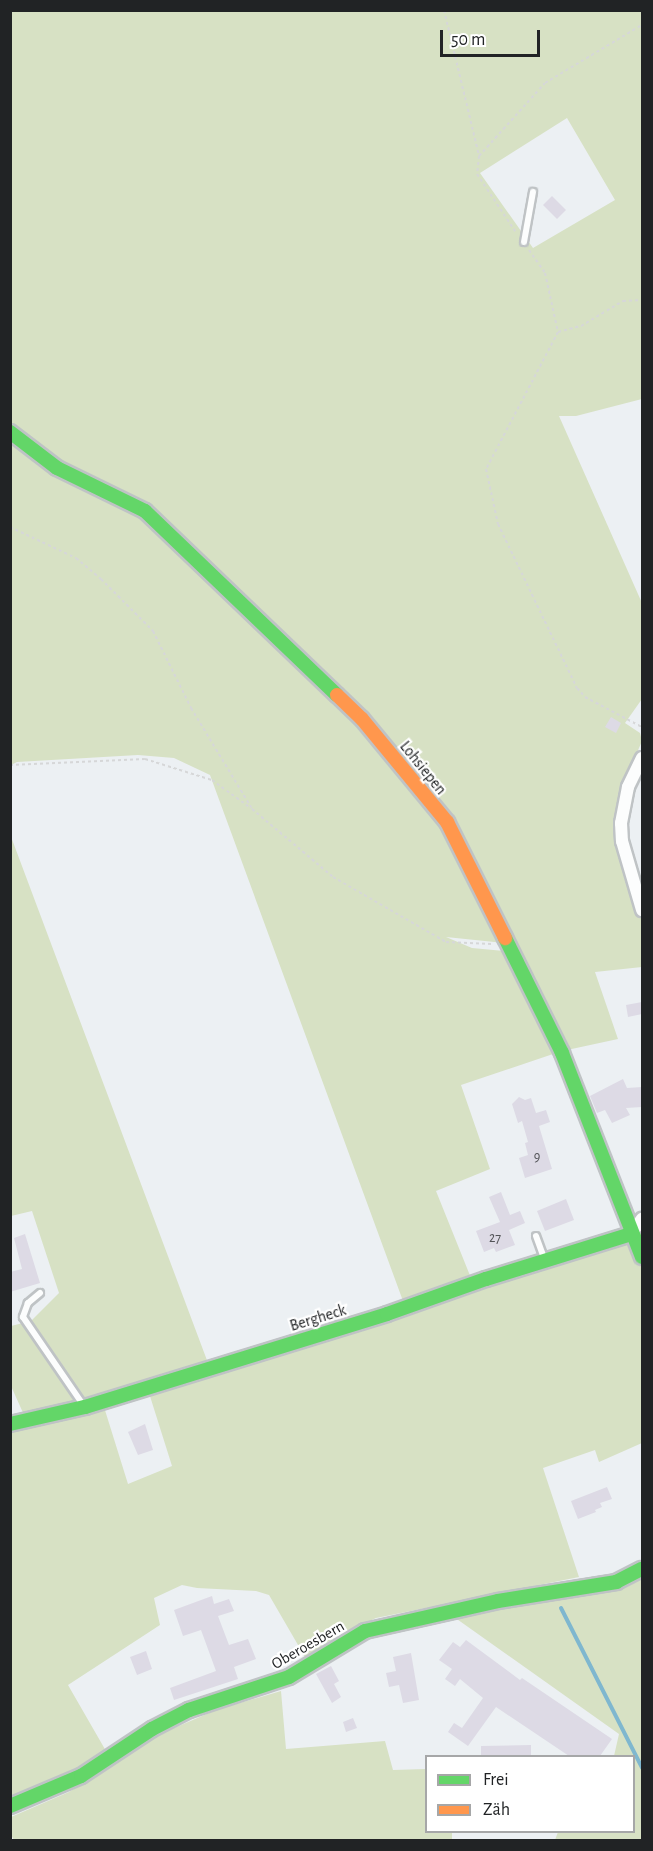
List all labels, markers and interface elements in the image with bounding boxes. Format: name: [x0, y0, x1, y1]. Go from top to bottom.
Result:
scale bar: [443, 18, 544, 56]
text: 50 m: [451, 31, 485, 49]
street label: Lohsiepen: [396, 737, 450, 799]
house number: 9: [534, 1149, 540, 1165]
house number: 27: [489, 1230, 501, 1246]
street label: Bergheck: [287, 1300, 349, 1336]
street label: Oberoesbern: [268, 1616, 348, 1674]
legend: [425, 1755, 635, 1833]
text: Frei: [483, 1771, 509, 1789]
text: Zäh: [483, 1801, 510, 1819]

